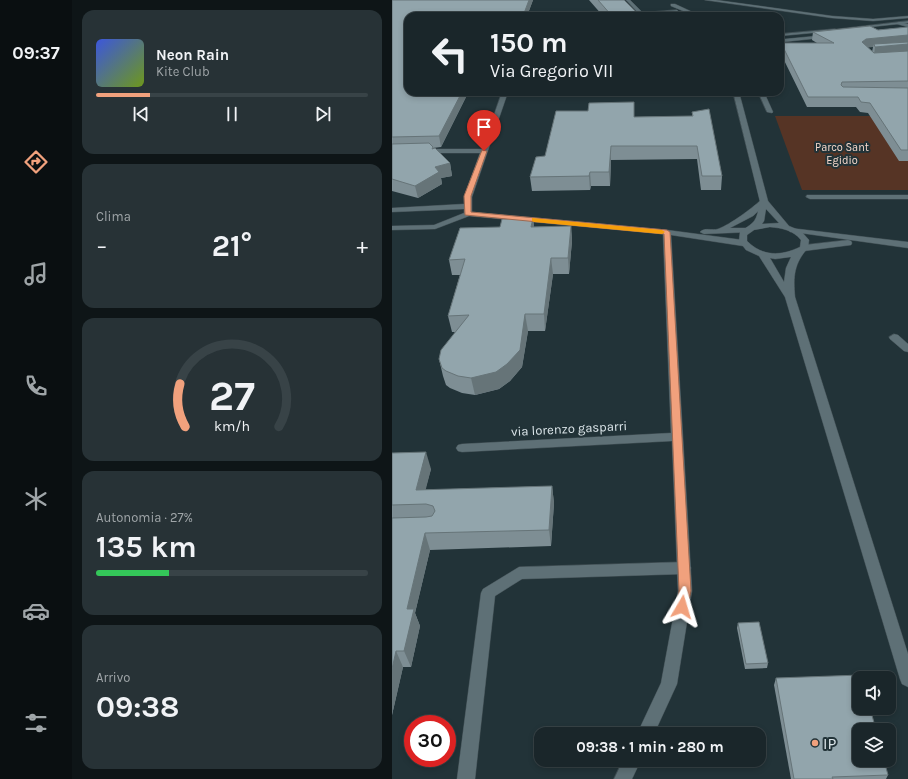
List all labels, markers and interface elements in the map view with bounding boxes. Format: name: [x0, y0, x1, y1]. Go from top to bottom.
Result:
text: 150 m: [490, 26, 568, 59]
icon: left: [424, 28, 476, 80]
text: 09:37: [12, 42, 60, 64]
text: Neon Rain: [156, 46, 229, 64]
text: Via Gregorio VII: [490, 60, 613, 82]
text: Kite Club: [156, 64, 210, 79]
icon: previous: [130, 103, 152, 125]
icon: pause: [221, 103, 243, 125]
icon: next: [312, 103, 334, 125]
pin: [467, 110, 501, 151]
icon: arrive: [473, 116, 495, 138]
park label: Parco Sant Egidio: [815, 141, 869, 167]
icon: directions: [22, 148, 50, 176]
text: Clima: [96, 209, 131, 224]
text: 21°: [212, 228, 252, 264]
text: −: [96, 233, 108, 259]
text: +: [356, 233, 368, 259]
icon: music: [22, 260, 50, 288]
icon: phone: [22, 372, 50, 400]
text: 27: [209, 372, 255, 420]
text: km/h: [214, 418, 250, 435]
street label: via lorenzo gasparri: [511, 418, 628, 439]
icon: climate: [22, 485, 50, 513]
text: Autonomia · 27%: [96, 510, 193, 525]
text: 135 km: [96, 529, 197, 565]
position arrow: [661, 586, 703, 628]
icon: car: [22, 597, 50, 625]
text: Arrivo: [96, 670, 130, 685]
map controls: [852, 671, 896, 767]
button: sound: [852, 671, 896, 715]
text: 09:38: [96, 689, 179, 725]
icon: filters: [22, 709, 50, 737]
speed limit sign: 30: [404, 715, 456, 767]
button: layers: [852, 723, 896, 767]
place label: IP: [823, 734, 836, 753]
text: 09:38 · 1 min · 280 m: [576, 738, 724, 756]
marker: IP: [810, 738, 820, 748]

